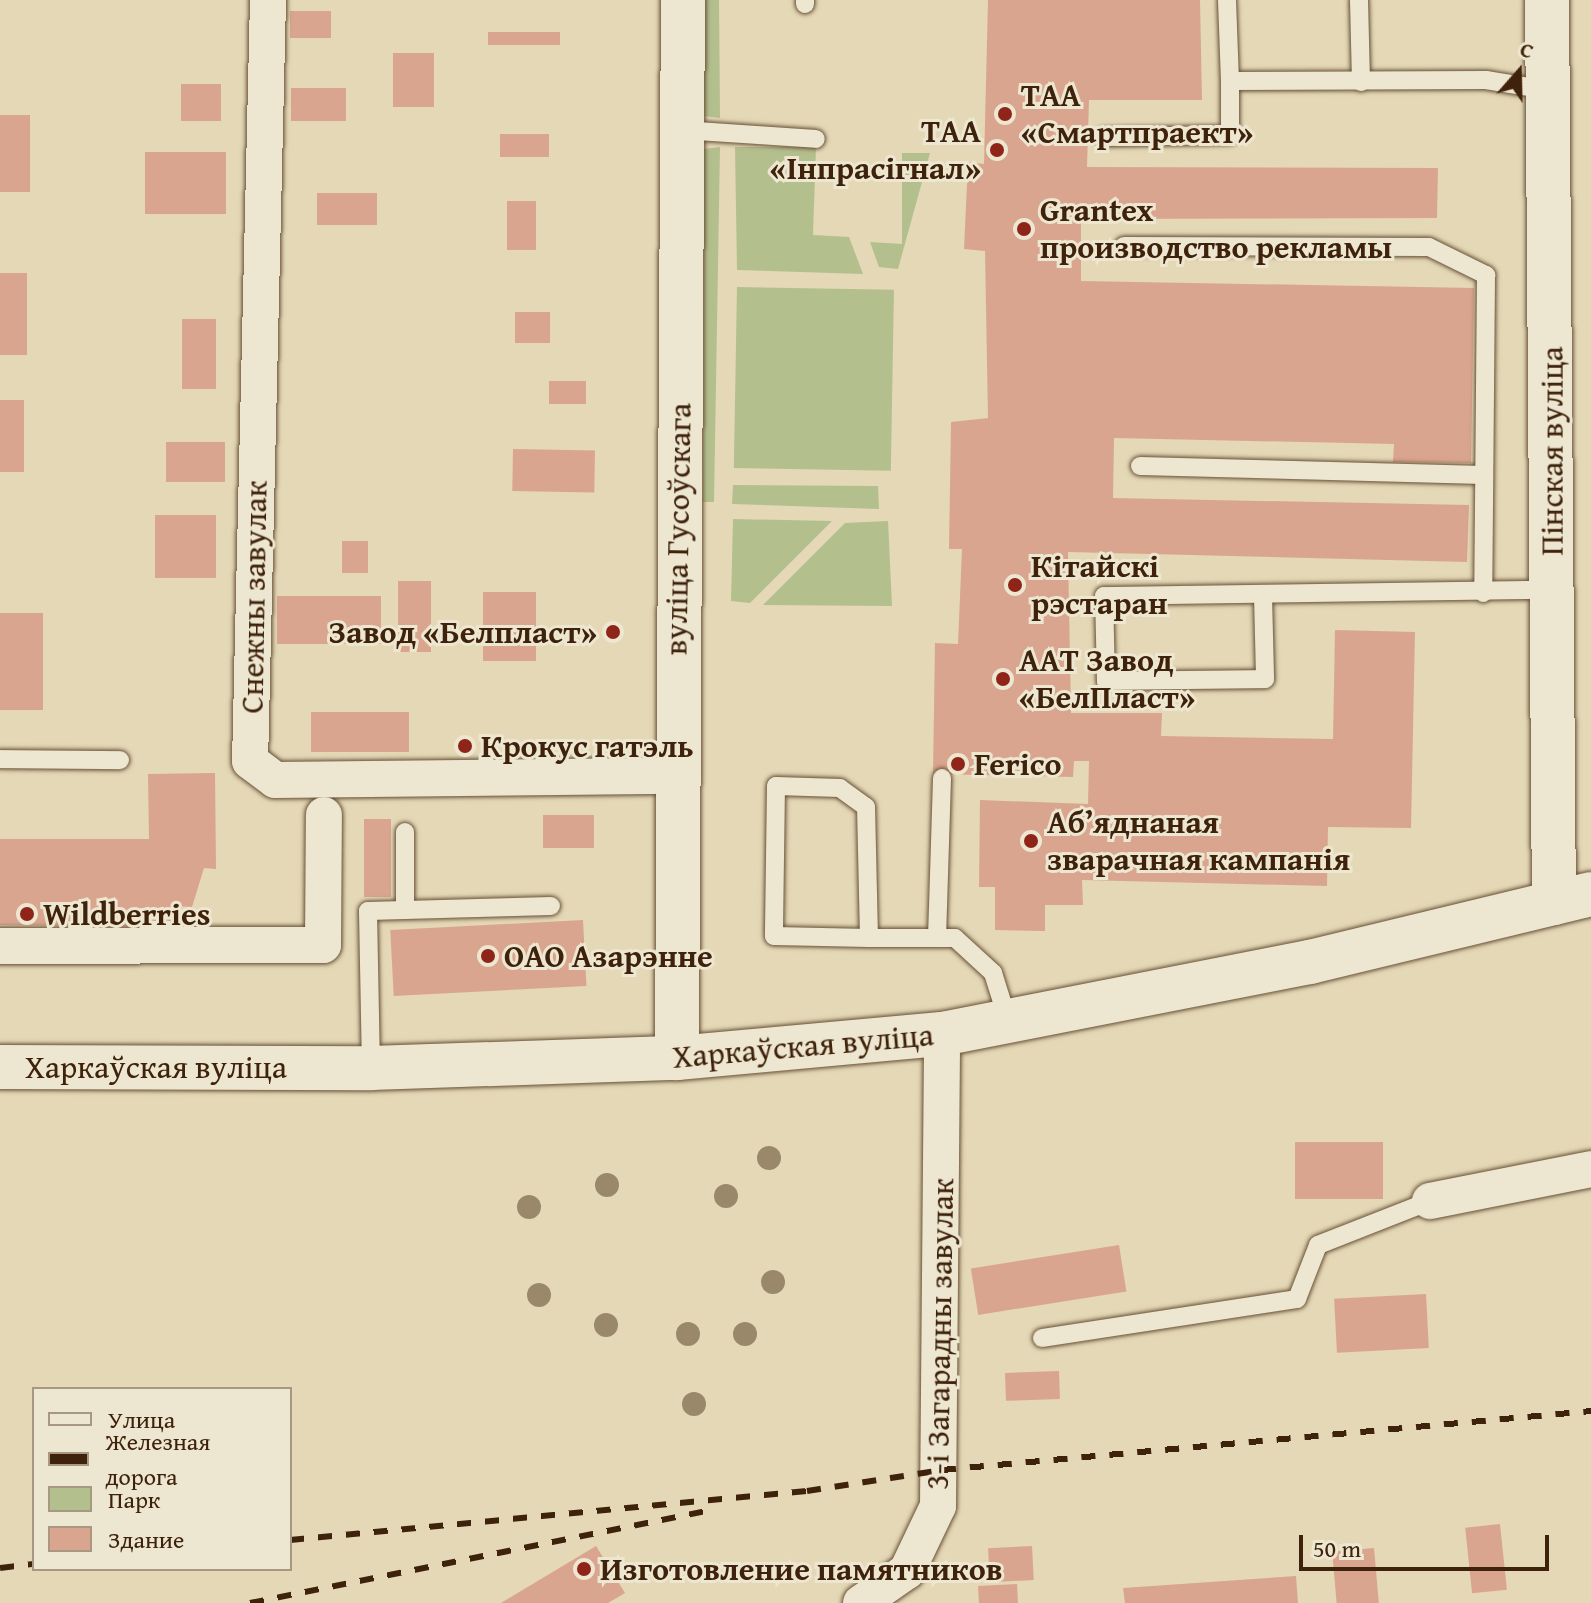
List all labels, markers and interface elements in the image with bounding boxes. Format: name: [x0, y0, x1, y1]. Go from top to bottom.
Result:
north arrow: [1479, 32, 1559, 112]
text: С: [1516, 32, 1539, 67]
place label: ТАА «Смартпраект»: [1021, 77, 1253, 152]
marker: ТАА «Смартпраект»: [996, 105, 1014, 123]
place label: ТАА «Інпрасігнал»: [770, 113, 981, 188]
marker: ТАА «Інпрасігнал»: [988, 141, 1006, 159]
place label: Grantex производство рекламы: [1040, 192, 1392, 267]
marker: Grantex производство рекламы: [1015, 220, 1033, 238]
street label: Пінская вуліца: [1533, 346, 1571, 556]
street label: вуліца Гусоўскага: [657, 402, 699, 656]
street label: Снежны завулак: [233, 480, 275, 714]
place label: Кітайскі рэстаран: [1031, 548, 1168, 623]
marker: Кітайскі рэстаран: [1006, 576, 1024, 594]
place label: Завод «Белпласт»: [328, 613, 597, 651]
marker: Завод «Белпласт»: [604, 623, 622, 641]
place label: ААТ Завод «БелПласт»: [1019, 642, 1195, 717]
marker: ААТ Завод «БелПласт»: [994, 670, 1012, 688]
place label: Крокус гатэль: [481, 727, 694, 765]
marker: Крокус гатэль: [456, 737, 474, 755]
place label: Ferico: [974, 745, 1061, 783]
marker: Ferico: [949, 755, 967, 773]
place label: Абʼяднаная зварачная кампанія: [1047, 804, 1350, 879]
marker: Абʼяднаная зварачная кампанія: [1022, 832, 1040, 850]
place label: Wildberries: [43, 895, 210, 933]
marker: Wildberries: [18, 905, 36, 923]
place label: ОАО Азарэнне: [504, 937, 713, 975]
marker: ОАО Азарэнне: [479, 947, 497, 965]
street label: Харкаўская вуліца: [671, 1015, 935, 1077]
street label: Харкаўская вуліца: [25, 1048, 287, 1086]
street label: 3-і Загарадны завулак: [918, 1178, 962, 1490]
legend: [32, 1387, 292, 1571]
text: Улица: [108, 1402, 175, 1437]
text: Железная дорога: [105, 1424, 210, 1494]
text: Парк: [108, 1482, 160, 1517]
scale bar: [1303, 1519, 1553, 1569]
text: Здание: [108, 1522, 184, 1557]
text: 50 m: [1313, 1531, 1361, 1566]
place label: Изготовление памятников: [600, 1550, 1003, 1588]
marker: Изготовление памятников: [575, 1560, 593, 1578]

